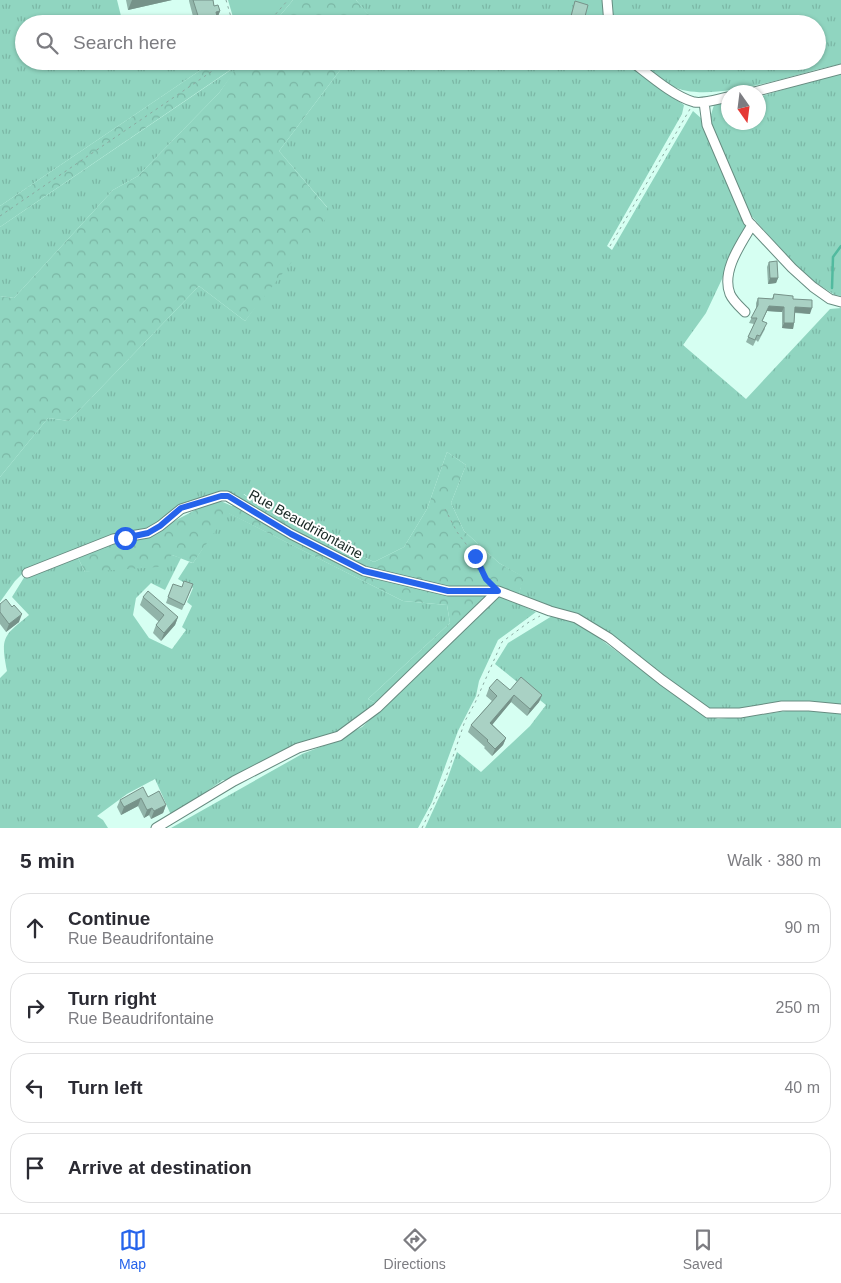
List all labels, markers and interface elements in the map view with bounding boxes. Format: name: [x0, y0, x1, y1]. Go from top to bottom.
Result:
search box: [15, 15, 826, 70]
icon: search: [33, 29, 61, 57]
text: Search here: [73, 32, 177, 53]
north arrow: [721, 85, 766, 130]
street label: Rue Beaudrifontaine: [246, 486, 366, 562]
route start: [114, 527, 137, 550]
route end: [464, 545, 487, 568]
text: 5 min: [20, 849, 75, 872]
text: Walk · 380 m: [727, 852, 821, 869]
text: Continue: [68, 908, 150, 929]
icon: ahead: [21, 914, 49, 942]
text: 90 m: [784, 919, 820, 936]
text: Rue Beaudrifontaine: [68, 930, 214, 947]
text: Turn right: [68, 988, 156, 1009]
icon: right: [21, 994, 49, 1022]
text: 250 m: [776, 999, 820, 1016]
text: Rue Beaudrifontaine: [68, 1010, 214, 1027]
icon: left: [21, 1074, 49, 1102]
text: Turn left: [68, 1077, 143, 1098]
text: 40 m: [784, 1079, 820, 1096]
icon: arrive: [21, 1154, 49, 1182]
text: Arrive at destination: [68, 1157, 252, 1178]
tab: Map: [119, 1226, 147, 1272]
tab: Directions: [384, 1226, 446, 1272]
tab: Saved: [683, 1226, 722, 1272]

